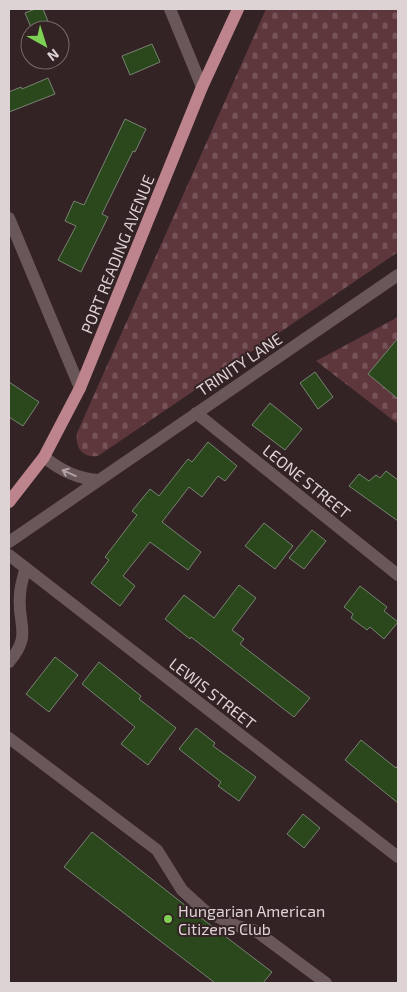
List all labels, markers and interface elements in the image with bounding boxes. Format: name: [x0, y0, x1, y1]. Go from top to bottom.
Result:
north arrow: [20, 20, 70, 70]
text: N: [44, 46, 63, 65]
street label: PORT READING AVENUE: [76, 172, 158, 336]
street label: TRINITY LANE: [193, 328, 285, 400]
street label: LEONE STREET: [259, 440, 355, 522]
one-way arrow: [62, 468, 77, 478]
street label: LEWIS STREET: [166, 653, 260, 733]
place label: Hungarian American Citizens Club: [178, 901, 325, 938]
marker: Hungarian American Citizens Club: [162, 913, 174, 925]

